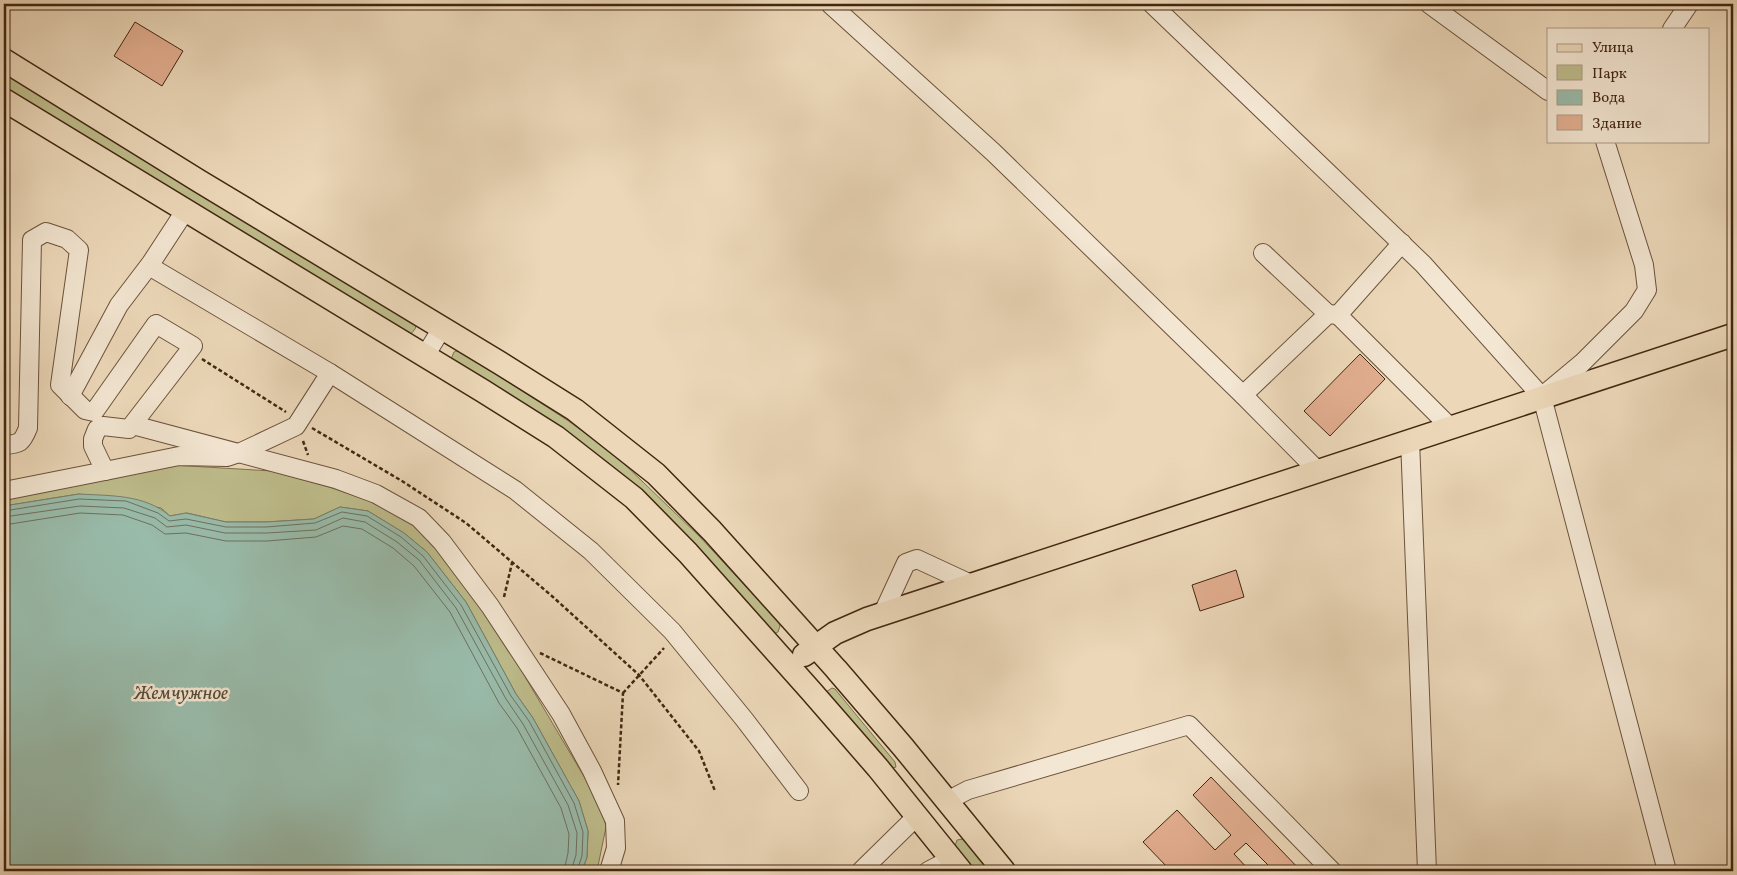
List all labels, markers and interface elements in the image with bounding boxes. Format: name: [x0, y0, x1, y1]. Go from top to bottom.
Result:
legend: [1547, 28, 1710, 142]
text: Улица: [1592, 38, 1634, 59]
text: Парк: [1592, 64, 1627, 85]
text: Вода: [1592, 88, 1625, 109]
text: Здание: [1592, 114, 1642, 135]
water label: Жемчужное: [133, 681, 228, 707]

